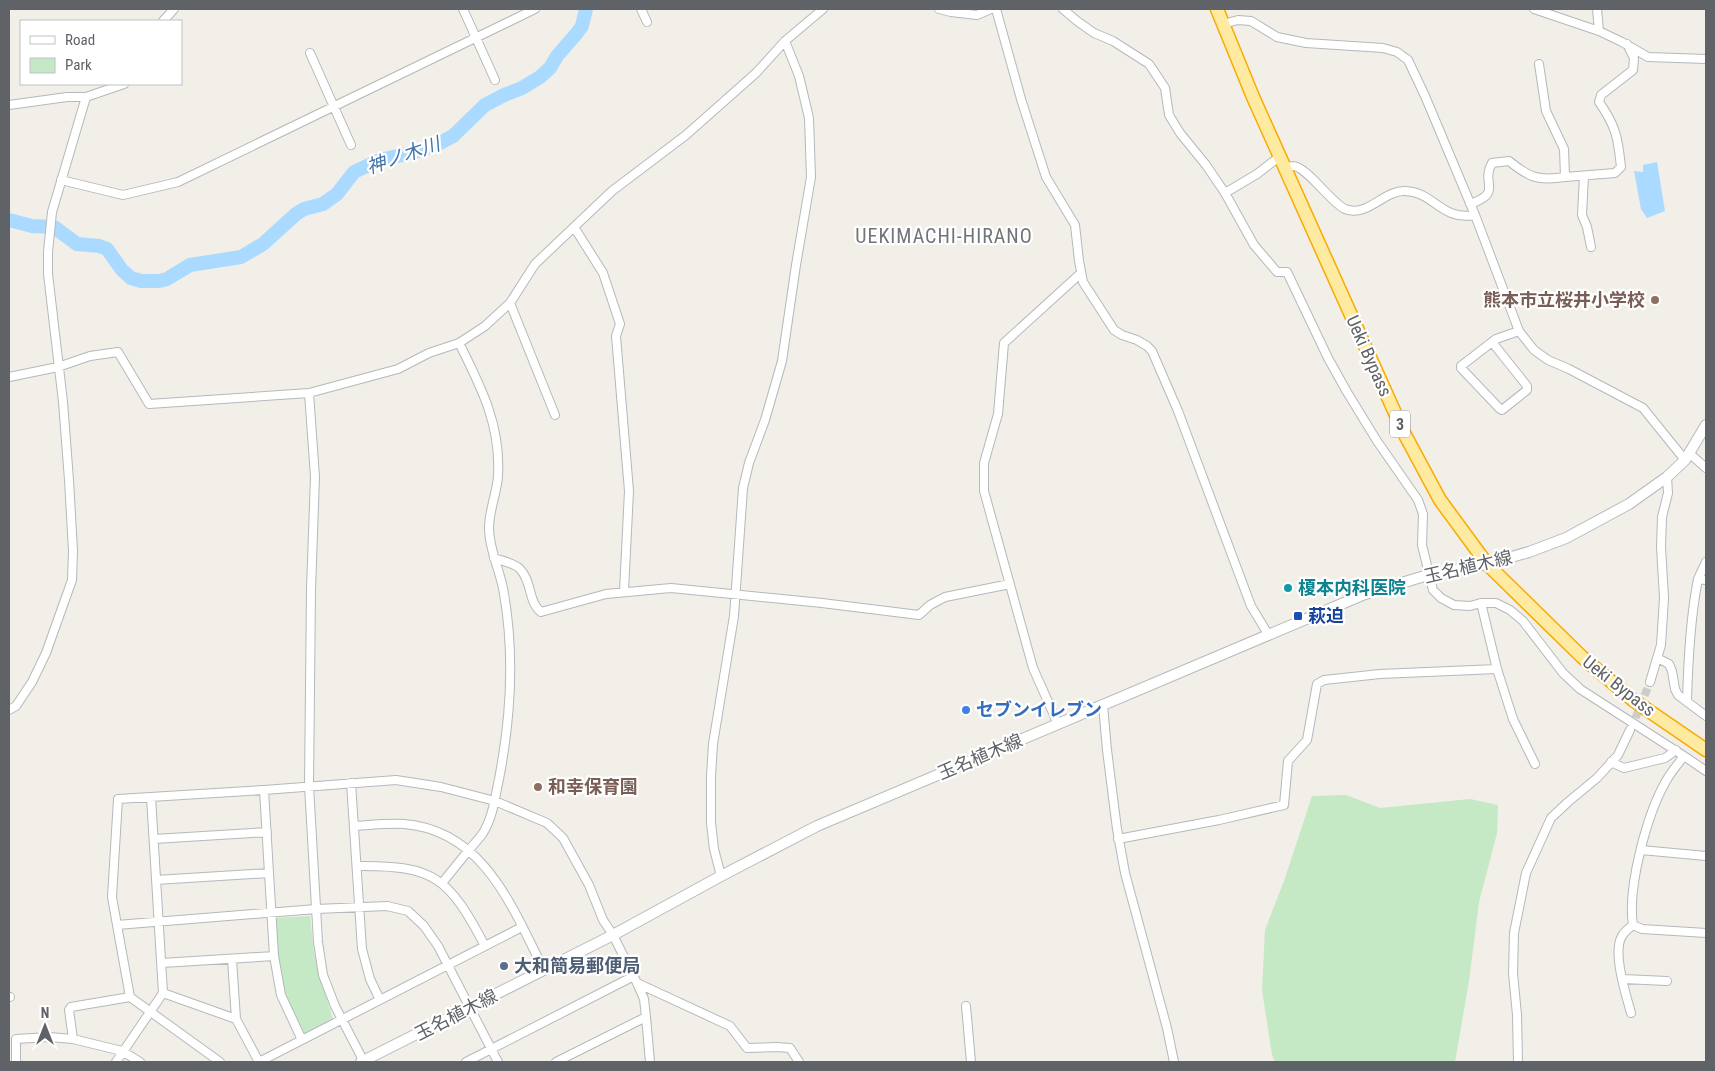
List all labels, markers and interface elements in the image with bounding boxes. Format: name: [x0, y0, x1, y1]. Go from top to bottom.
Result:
legend: [20, 20, 182, 85]
text: Road: [65, 31, 95, 49]
text: Park: [65, 56, 92, 74]
water label: 神ノ木川: [363, 132, 445, 179]
district label: UEKIMACHI-HIRANO: [855, 224, 1033, 248]
place label: 熊本市立桜井小学校: [1483, 289, 1645, 310]
marker: 熊本市立桜井小学校: [1649, 294, 1661, 306]
street label: Ueki Bypass: [1342, 312, 1397, 399]
road number: 3: [1390, 410, 1410, 438]
street label: 玉名植木線: [1422, 546, 1514, 587]
place label: 榎本内科医院: [1298, 577, 1406, 598]
marker: 榎本内科医院: [1282, 582, 1294, 594]
place label: 萩迫: [1308, 605, 1344, 626]
marker: 萩迫: [1292, 610, 1304, 622]
street label: Ueki Bypass: [1579, 651, 1660, 720]
place label: セブンイレブン: [976, 699, 1102, 720]
marker: セブンイレブン: [960, 704, 972, 716]
street label: 玉名植木線: [934, 729, 1025, 784]
place label: 和幸保育園: [548, 776, 638, 797]
marker: 和幸保育園: [532, 781, 544, 793]
place label: 大和簡易郵便局: [514, 955, 640, 976]
marker: 大和簡易郵便局: [498, 960, 510, 972]
street label: 玉名植木線: [411, 985, 501, 1044]
north arrow: [20, 1001, 70, 1051]
text: N: [41, 1005, 49, 1021]

